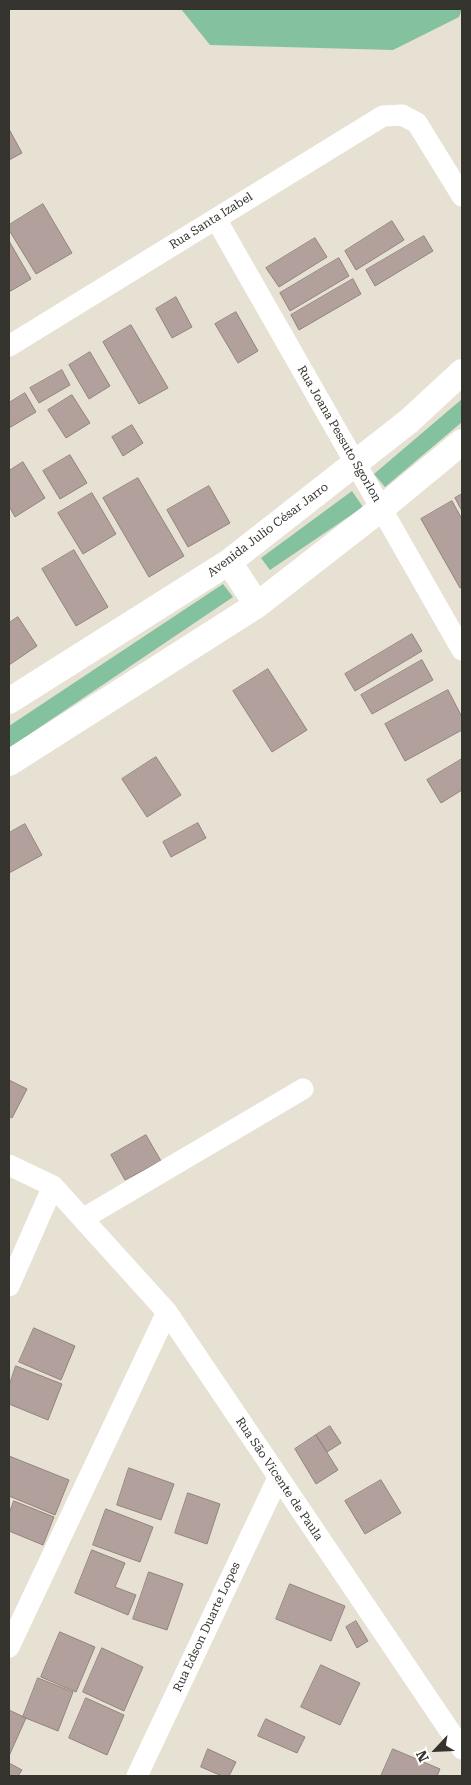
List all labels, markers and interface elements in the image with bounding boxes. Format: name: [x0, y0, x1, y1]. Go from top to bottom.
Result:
street label: Rua Santa Izabel: [167, 190, 255, 252]
street label: Rua Joana Pessuto Sgorlon: [294, 363, 384, 505]
street label: Avenida Julio César Jarro: [205, 480, 331, 580]
street label: Rua São Vicente de Paula: [232, 1415, 326, 1543]
street label: Rua Edson Duarte Lopes: [171, 1560, 243, 1694]
north arrow: [411, 1725, 461, 1775]
text: N: [413, 1748, 432, 1765]

